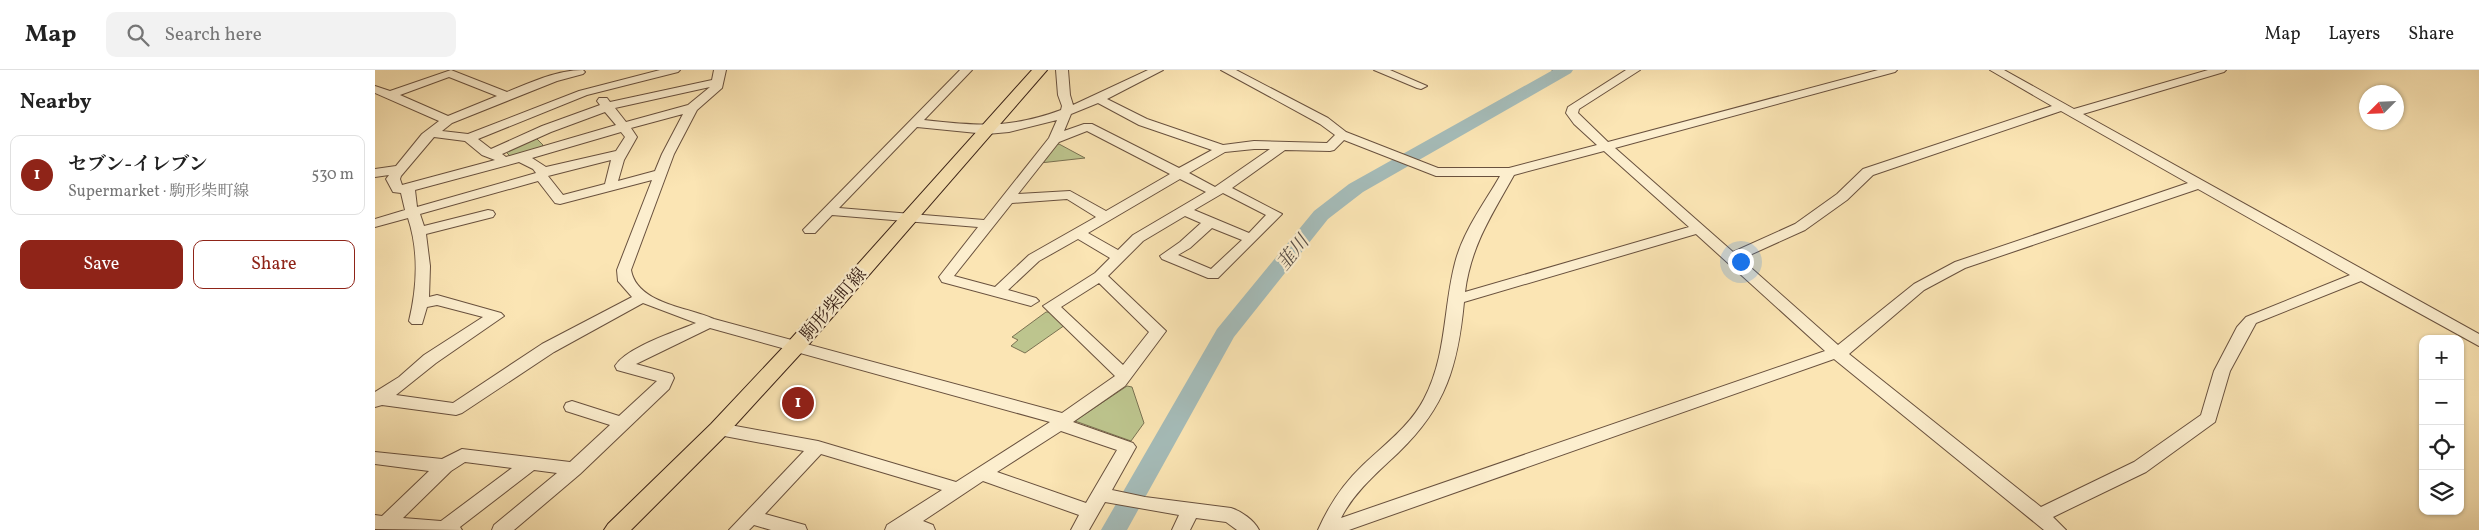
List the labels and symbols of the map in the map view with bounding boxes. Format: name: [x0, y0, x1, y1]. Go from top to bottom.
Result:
north arrow: [2359, 85, 2404, 130]
water label: 韮川: [1271, 229, 1317, 276]
your location: [1728, 249, 1754, 275]
street label: 駒形柴町線: [795, 263, 873, 347]
pin: 1: [782, 384, 814, 422]

